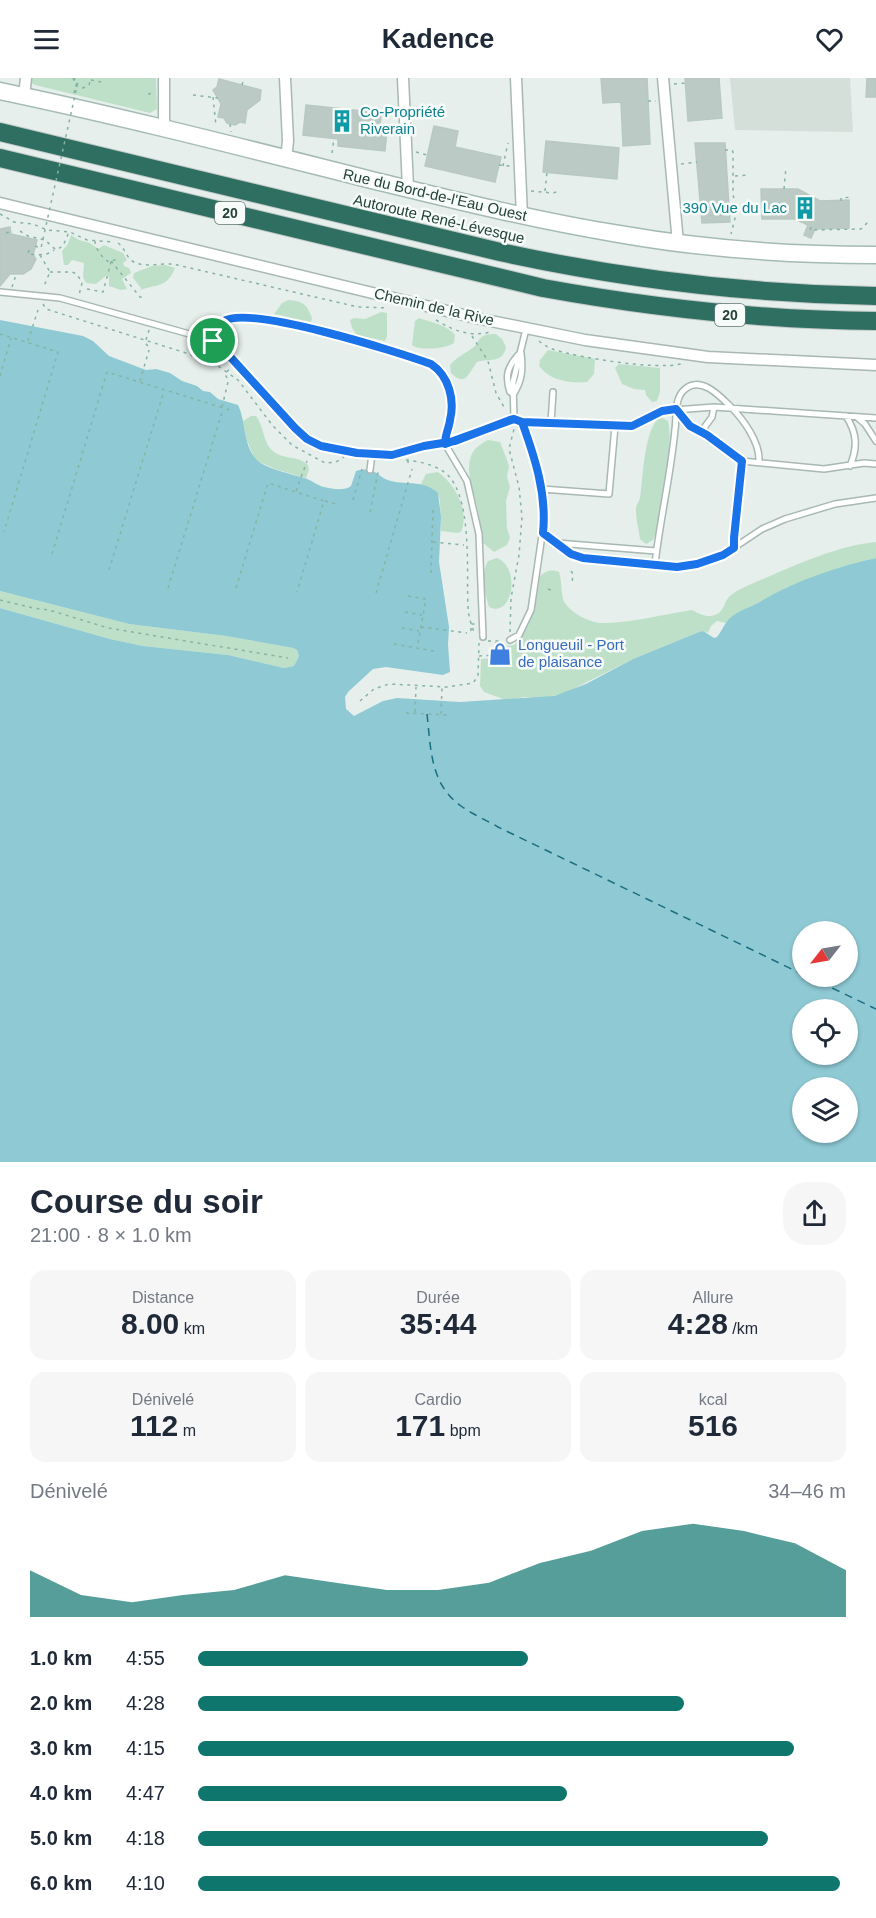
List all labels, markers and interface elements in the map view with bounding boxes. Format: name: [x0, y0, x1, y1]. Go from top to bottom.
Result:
icon: menu: [30, 23, 63, 56]
icon: heart: [813, 23, 846, 56]
text: Kadence: [382, 24, 494, 54]
place label: Co-Propriété Riverain: [360, 103, 445, 137]
building icon: Co-Propriété Riverain: [329, 108, 355, 134]
street label: Rue du Bord-de-l'Eau Ouest: [342, 165, 529, 224]
street label: Autoroute René-Lévesque: [352, 191, 526, 246]
building icon: 390 Vue du Lac: [792, 195, 818, 221]
place label: 390 Vue du Lac: [682, 199, 788, 216]
road number: 20: [215, 202, 245, 224]
street label: Chemin de la Rive: [372, 284, 496, 329]
road number: 20: [715, 304, 745, 326]
pin: [187, 315, 238, 366]
icon: arrive: [196, 324, 229, 357]
place label: Longueuil - Port de plaisance: [518, 636, 625, 670]
shop icon: Longueuil - Port de plaisance: [487, 641, 513, 667]
north arrow: [792, 921, 858, 987]
map controls: [792, 921, 858, 1143]
button: locate: [792, 999, 858, 1065]
button: layers: [792, 1077, 858, 1143]
button: share: [783, 1182, 846, 1245]
text: Course du soir: [30, 1183, 263, 1220]
text: 21:00 · 8 × 1.0 km: [30, 1224, 192, 1246]
text: Distance: [132, 1289, 194, 1306]
text: Durée: [416, 1289, 460, 1306]
text: Allure: [693, 1289, 733, 1306]
text: 8.00: [121, 1307, 179, 1340]
text: 35:44: [400, 1307, 476, 1340]
text: 4:28: [668, 1307, 728, 1340]
text: km: [179, 1320, 205, 1337]
text: /km: [728, 1320, 758, 1337]
text: Dénivelé: [132, 1391, 194, 1408]
text: Cardio: [414, 1391, 462, 1408]
text: kcal: [699, 1391, 727, 1408]
text: 112: [130, 1409, 178, 1442]
text: 171: [395, 1409, 445, 1442]
text: 516: [688, 1409, 738, 1442]
text: m: [178, 1422, 196, 1439]
text: bpm: [445, 1422, 481, 1439]
text: Dénivelé: [30, 1480, 108, 1502]
text: 34–46 m: [768, 1480, 846, 1502]
text: 1.0 km: [30, 1647, 92, 1669]
text: 4:55: [126, 1647, 165, 1669]
text: 2.0 km: [30, 1692, 92, 1714]
text: 4:28: [126, 1692, 165, 1714]
text: 3.0 km: [30, 1737, 92, 1759]
text: 4:15: [126, 1737, 165, 1759]
text: 4.0 km: [30, 1782, 92, 1804]
text: 4:47: [126, 1782, 165, 1804]
text: 5.0 km: [30, 1827, 92, 1849]
text: 4:18: [126, 1827, 165, 1849]
text: 6.0 km: [30, 1872, 92, 1894]
text: 4:10: [126, 1872, 165, 1894]

